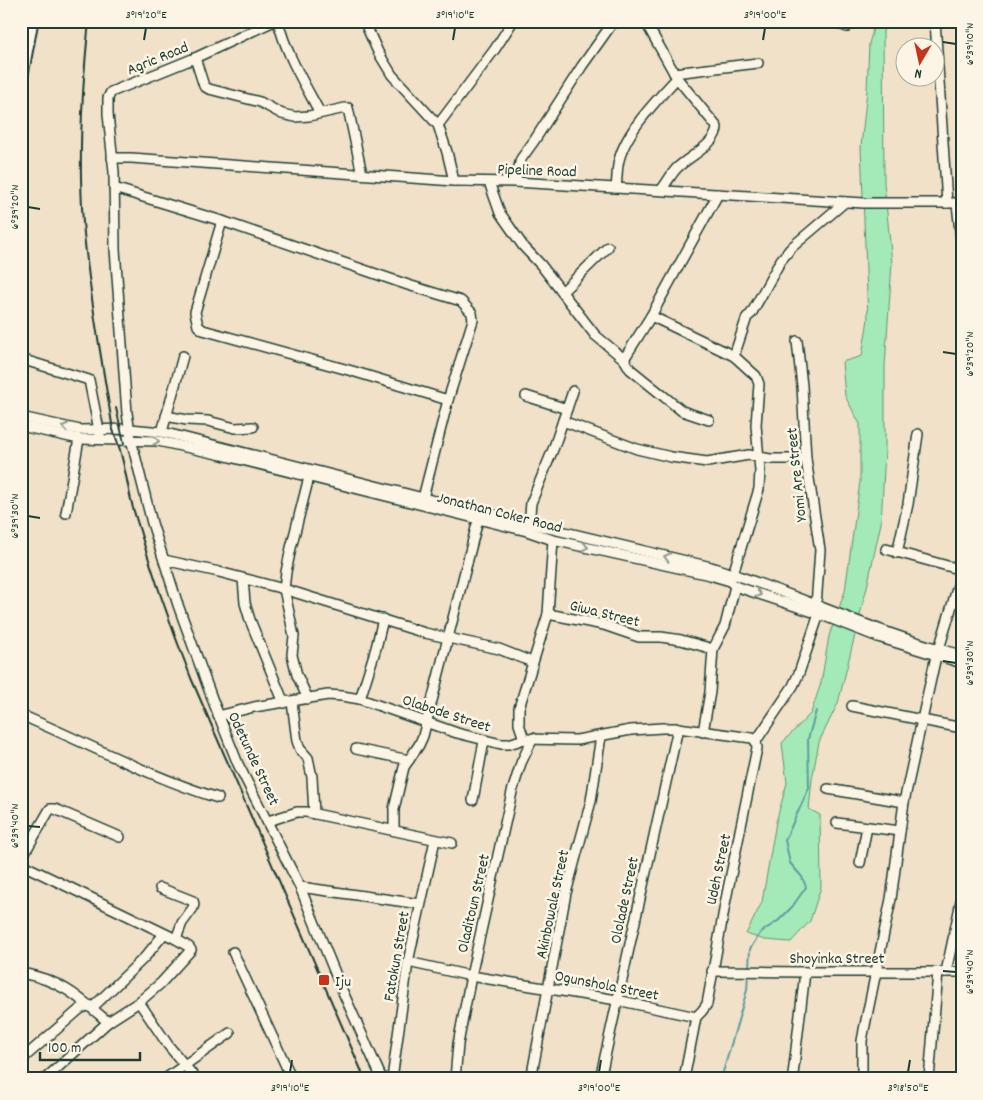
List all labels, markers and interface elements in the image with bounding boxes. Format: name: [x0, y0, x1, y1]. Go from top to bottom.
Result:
text: 3°19'20"E: [125, 7, 167, 24]
text: 3°19'10"E: [436, 7, 475, 24]
text: 3°19'00"E: [744, 7, 787, 24]
text: 6°39'10"N: [962, 23, 979, 65]
street label: Agric Road: [124, 37, 192, 82]
north arrow: [896, 38, 946, 88]
text: N: [913, 62, 923, 83]
street label: Pipeline Road: [497, 159, 577, 184]
text: 6°39'20"N: [7, 184, 24, 229]
text: 6°39'20"N: [962, 331, 979, 376]
one-way arrow: [61, 422, 70, 433]
street label: Yomi Are Street: [781, 426, 814, 523]
one-way arrow: [152, 435, 160, 446]
street label: Jonathan Coker Road: [435, 487, 564, 540]
text: 6°39'30"N: [7, 493, 24, 539]
one-way arrow: [581, 541, 590, 552]
one-way arrow: [662, 552, 671, 563]
one-way arrow: [753, 588, 761, 598]
street label: Giwa Street: [567, 595, 642, 634]
text: 6°39'30"N: [962, 640, 979, 686]
street label: Olabode Street: [399, 689, 493, 740]
street label: Odetunde Street: [221, 708, 285, 810]
text: 6°39'40"N: [7, 804, 24, 848]
street label: Udeh Street: [701, 832, 738, 907]
street label: Akinbowale Street: [531, 848, 576, 961]
street label: Oladitoun Street: [452, 852, 497, 955]
street label: Ololade Street: [605, 855, 646, 946]
street label: Fatokun Street: [378, 910, 417, 1003]
street label: Shoyinka Street: [790, 948, 885, 971]
text: 6°39'40"N: [962, 950, 979, 994]
street label: Ogunshola Street: [553, 965, 661, 1008]
place label: Iju: [335, 971, 351, 994]
marker: Iju: [317, 973, 331, 987]
scale bar: [40, 1030, 140, 1062]
text: 100 m: [48, 1038, 81, 1060]
text: 3°19'10"E: [271, 1080, 310, 1097]
text: 3°19'00"E: [578, 1080, 621, 1097]
text: 3°18'50"E: [888, 1080, 929, 1097]

